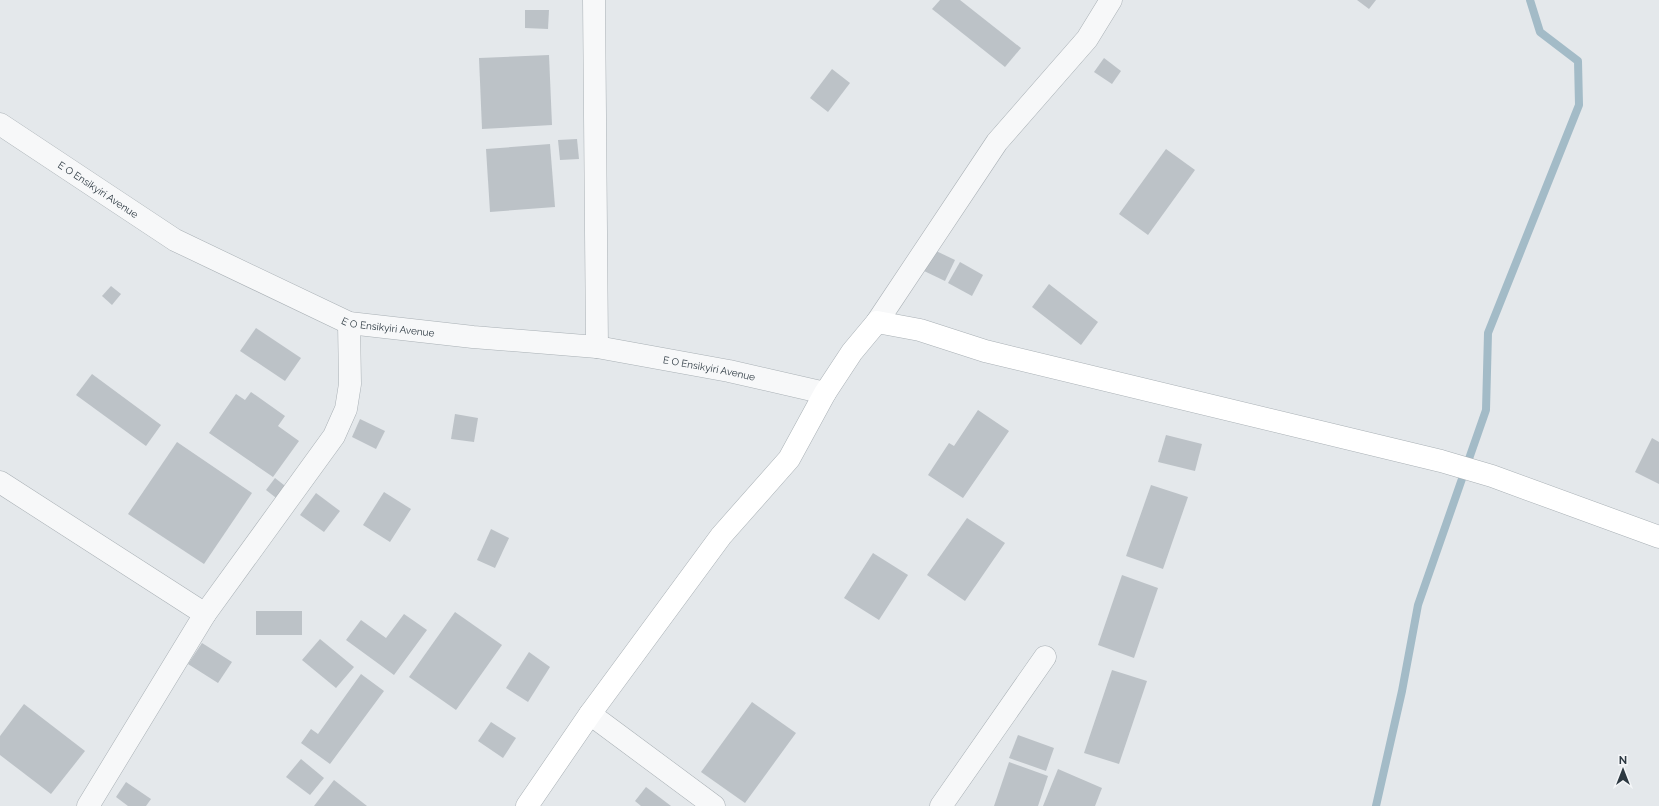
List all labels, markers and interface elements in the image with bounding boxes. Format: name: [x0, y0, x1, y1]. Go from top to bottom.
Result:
street label: E O Ensikyiri Avenue: [56, 159, 140, 220]
street label: E O Ensikyiri Avenue: [340, 315, 435, 339]
street label: E O Ensikyiri Avenue: [662, 354, 756, 383]
north arrow: [1603, 750, 1643, 790]
text: N: [1619, 754, 1627, 767]

